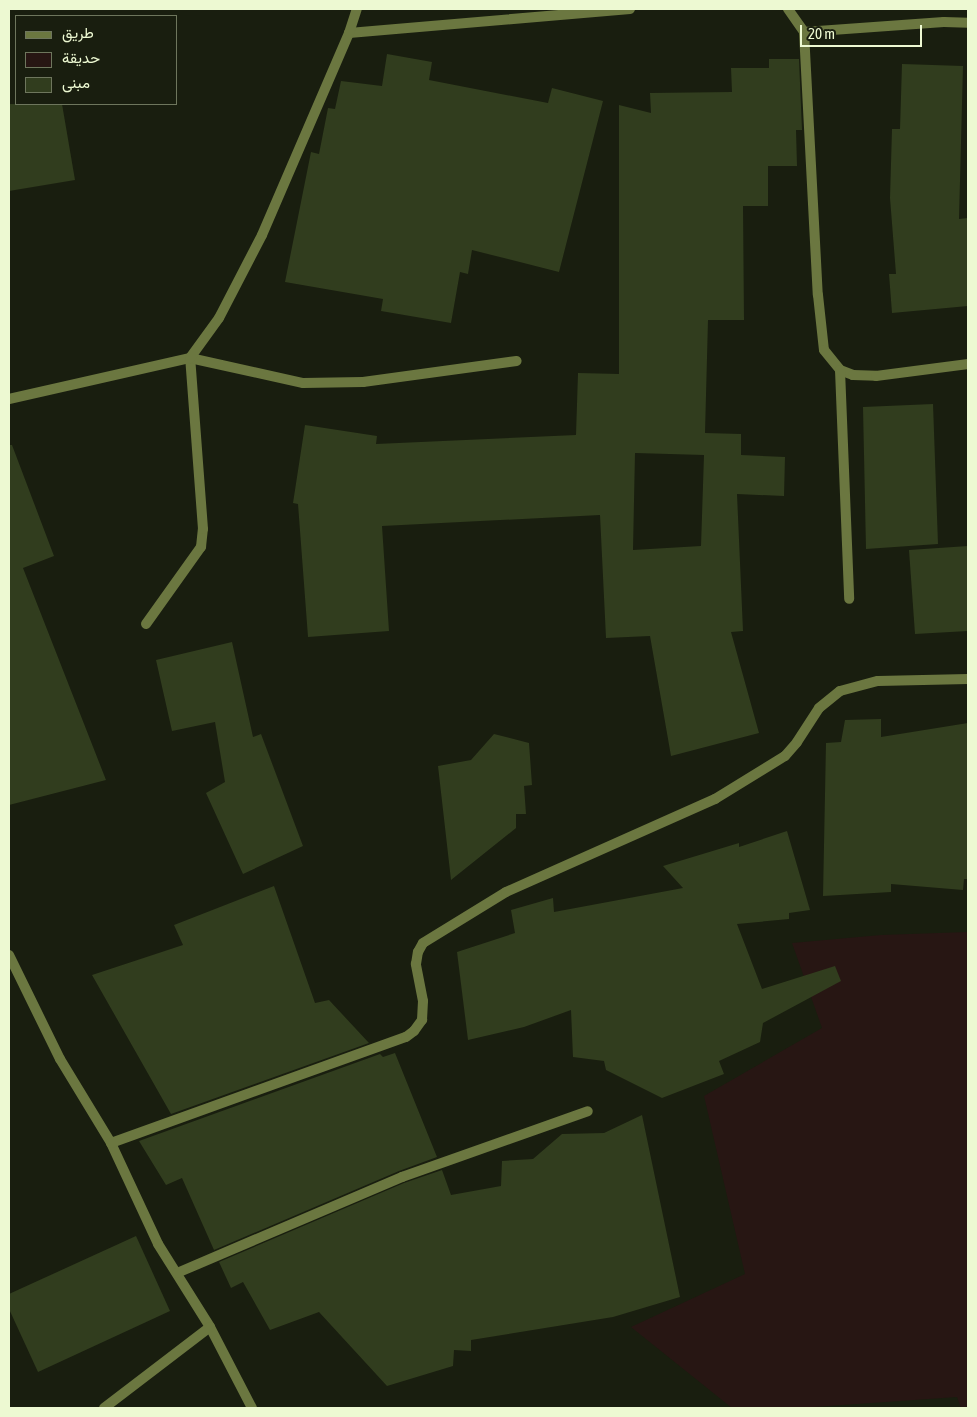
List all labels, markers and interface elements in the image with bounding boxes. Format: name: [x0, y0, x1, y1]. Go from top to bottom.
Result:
legend: [15, 15, 178, 105]
scale bar: [802, 15, 924, 47]
text: طريق: [62, 24, 94, 41]
text: 20 m: [808, 25, 835, 42]
text: حديقة: [62, 49, 100, 66]
text: مبنى: [62, 74, 90, 91]

